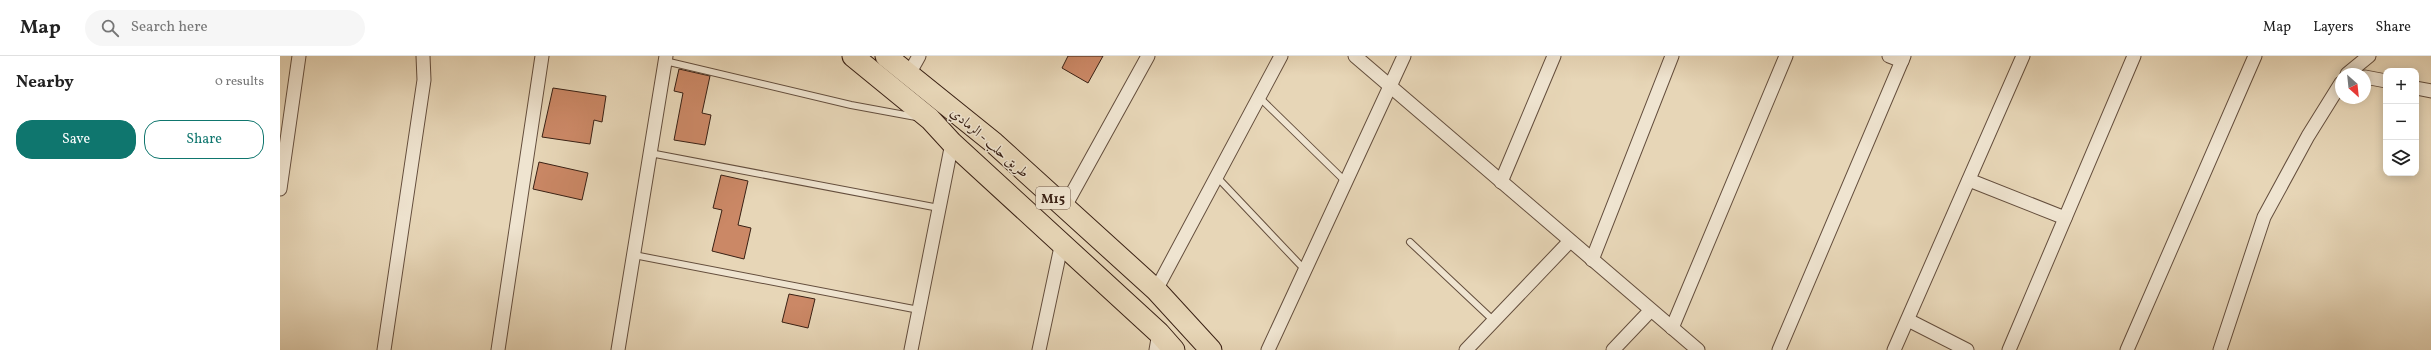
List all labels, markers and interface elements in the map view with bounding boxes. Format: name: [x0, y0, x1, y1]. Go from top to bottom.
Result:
search box: [85, 10, 365, 46]
text: Map: [20, 15, 61, 41]
icon: search: [99, 17, 121, 39]
text: Search here: [131, 17, 208, 38]
text: Map: [2263, 18, 2291, 37]
text: Layers: [2313, 18, 2353, 37]
text: Share: [2375, 18, 2411, 37]
north arrow: [2335, 68, 2371, 104]
map controls: [2383, 68, 2419, 176]
button: +: [2383, 68, 2419, 104]
text: Nearby: [16, 71, 74, 94]
text: 0 results: [215, 73, 264, 91]
street label: طريق حلب - الرمادي: [945, 104, 1033, 183]
button: −: [2383, 104, 2419, 140]
button: Save: [16, 120, 136, 159]
button: Share: [144, 120, 264, 159]
button: layers: [2383, 140, 2419, 176]
road number: M15: [1036, 187, 1070, 209]

